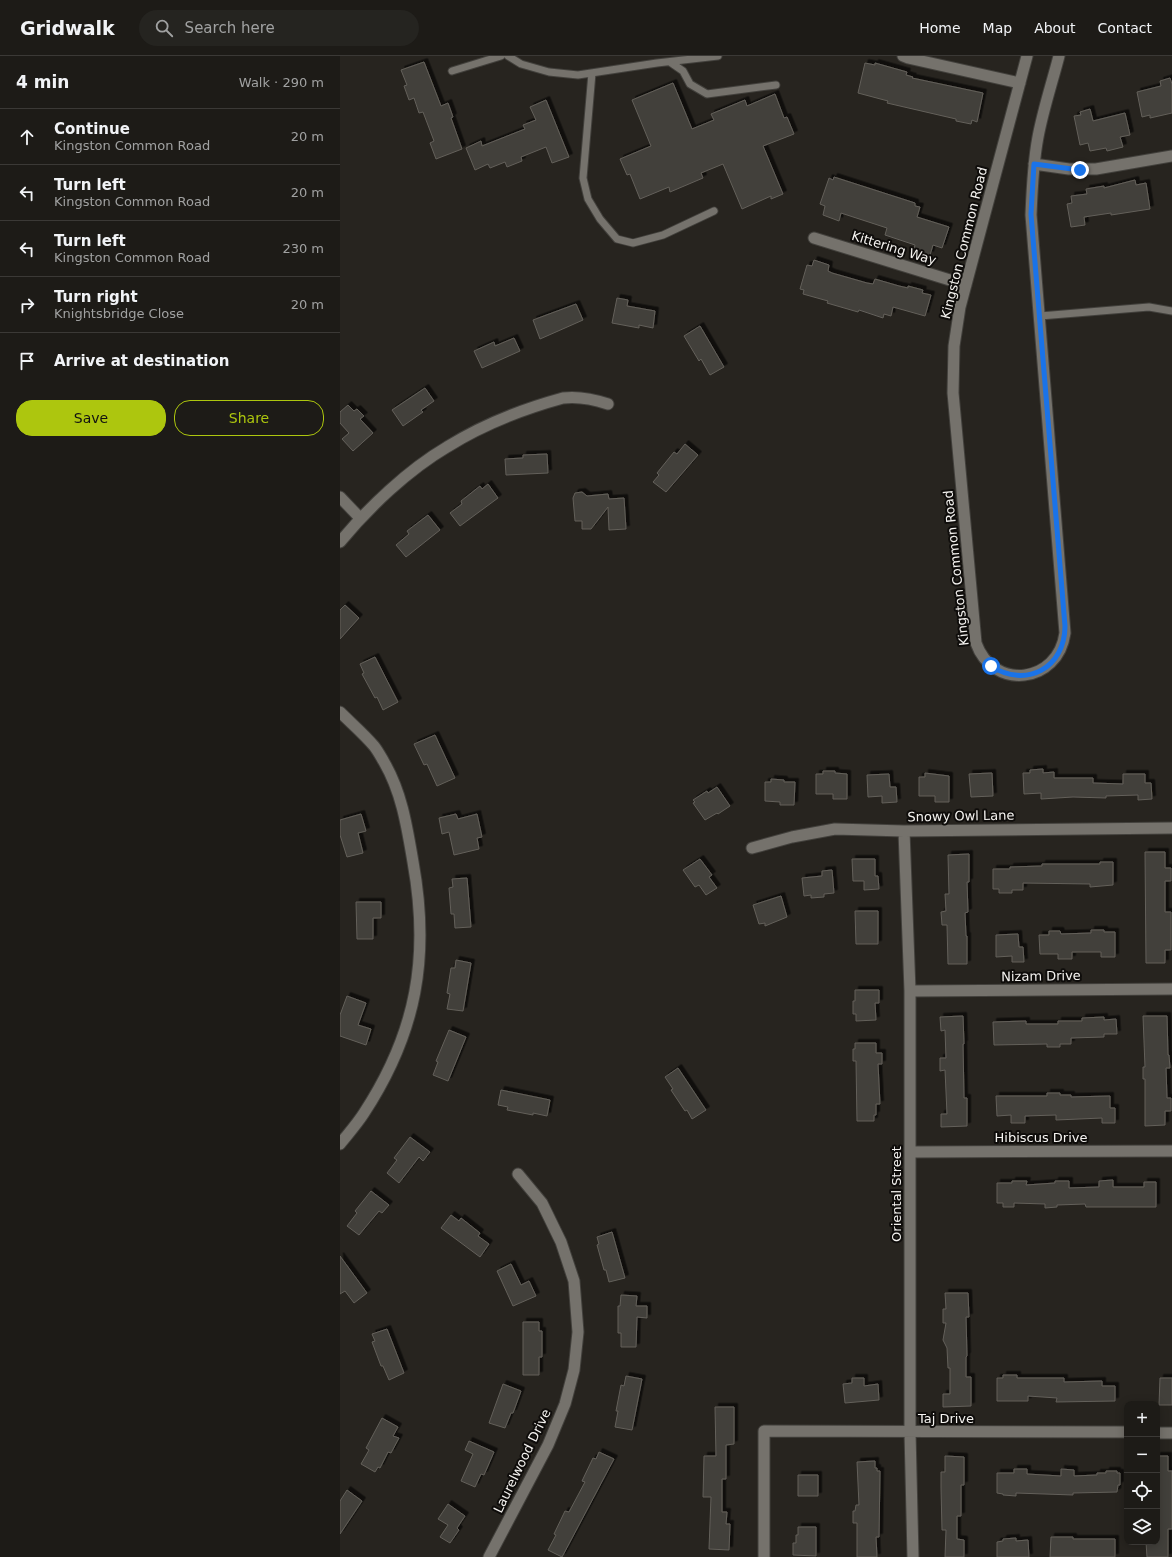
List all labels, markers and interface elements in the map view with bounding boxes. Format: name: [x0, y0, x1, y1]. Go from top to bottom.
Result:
search box: [139, 10, 419, 46]
text: Gridwalk: [20, 17, 115, 39]
icon: search: [153, 17, 175, 39]
text: Search here: [185, 19, 275, 37]
text: Home: [919, 20, 961, 36]
text: Map: [983, 20, 1012, 36]
text: About: [1034, 20, 1076, 36]
text: Contact: [1098, 20, 1152, 36]
text: 4 min: [16, 72, 69, 92]
text: Walk · 290 m: [239, 75, 324, 90]
text: Continue: [54, 120, 130, 138]
icon: ahead: [16, 126, 38, 148]
text: 20 m: [291, 129, 324, 144]
text: Kingston Common Road: [54, 138, 210, 153]
route end: [1071, 161, 1089, 179]
street label: Kingston Common Road: [938, 165, 990, 321]
text: Turn left: [54, 176, 126, 194]
icon: left: [16, 182, 38, 204]
text: 20 m: [291, 185, 324, 200]
text: Kingston Common Road: [54, 194, 210, 209]
street label: Kittering Way: [850, 228, 938, 268]
text: Turn left: [54, 232, 126, 250]
icon: left: [16, 238, 38, 260]
text: 230 m: [282, 241, 324, 256]
text: Kingston Common Road: [54, 250, 210, 265]
text: Turn right: [54, 288, 138, 306]
icon: right: [16, 294, 38, 316]
text: 20 m: [291, 297, 324, 312]
text: Knightsbridge Close: [54, 306, 184, 321]
icon: arrive: [16, 350, 38, 372]
text: Arrive at destination: [54, 352, 229, 370]
button: Save: [16, 400, 166, 436]
button: Share: [174, 400, 324, 436]
street label: Kingston Common Road: [940, 490, 972, 646]
route start: [982, 657, 1000, 675]
street label: Snowy Owl Lane: [907, 808, 1015, 824]
street label: Nizam Drive: [1001, 968, 1081, 984]
street label: Hibiscus Drive: [995, 1130, 1087, 1145]
street label: Oriental Street: [889, 1146, 904, 1242]
map controls: [1124, 1401, 1160, 1545]
button: +: [1124, 1401, 1160, 1437]
street label: Laurelwood Drive: [490, 1407, 554, 1515]
street label: Taj Drive: [917, 1411, 974, 1426]
button: −: [1124, 1437, 1160, 1473]
button: locate: [1124, 1473, 1160, 1509]
button: layers: [1124, 1509, 1160, 1545]

